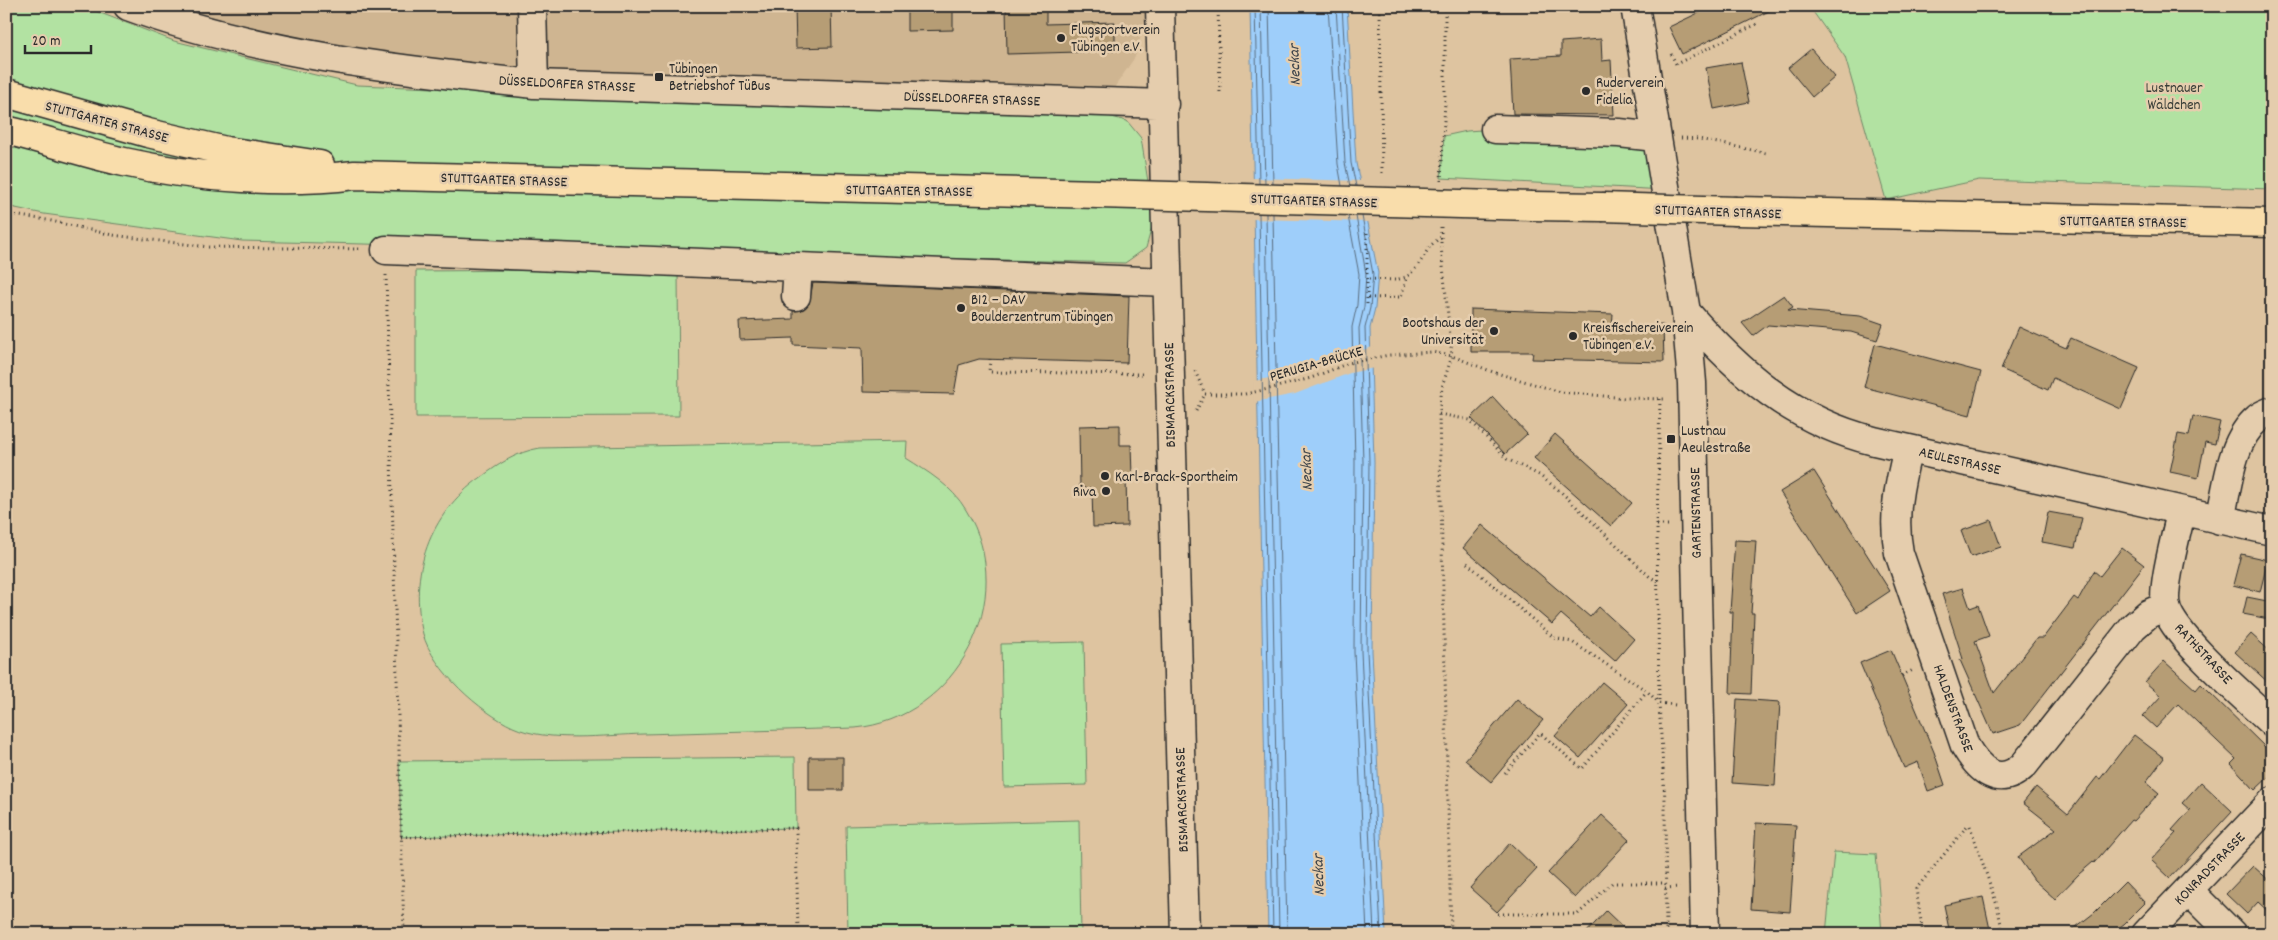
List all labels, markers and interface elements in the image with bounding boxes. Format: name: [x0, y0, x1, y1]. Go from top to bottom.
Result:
place label: Flugsportverein Tübingen e.V.: [1071, 20, 1160, 59]
scale bar: [25, 22, 91, 54]
text: 20 m: [32, 31, 60, 53]
marker: Flugsportverein Tübingen e.V.: [1055, 32, 1067, 44]
water label: Neckar: [1283, 42, 1308, 86]
place label: Tübingen Betriebshof TüBus: [669, 59, 771, 98]
street label: DÜSSELDORFER STRASSE: [498, 70, 636, 100]
marker: Tübingen Betriebshof TüBus: [653, 71, 665, 83]
place label: Ruderverein Fidelia: [1596, 73, 1664, 112]
park label: Lustnauer Wäldchen: [2145, 78, 2203, 117]
marker: Ruderverein Fidelia: [1580, 85, 1592, 97]
street label: DÜSSELDORFER STRASSE: [903, 87, 1041, 113]
street label: STUTTGARTER STRASSE: [42, 96, 171, 150]
street label: STUTTGARTER STRASSE: [440, 168, 568, 194]
street label: STUTTGARTER STRASSE: [845, 180, 973, 204]
street label: STUTTGARTER STRASSE: [1250, 189, 1378, 215]
street label: STUTTGARTER STRASSE: [1654, 200, 1782, 226]
street label: STUTTGARTER STRASSE: [2059, 211, 2187, 235]
place label: B12 – DAV Boulderzentrum Tübingen: [971, 290, 1113, 329]
marker: B12 – DAV Boulderzentrum Tübingen: [955, 302, 967, 314]
place label: Bootshaus der Universität: [1402, 313, 1484, 352]
place label: Kreisfischereiverein Tübingen e.V.: [1583, 318, 1694, 357]
marker: Bootshaus der Universität: [1488, 325, 1500, 337]
marker: Kreisfischereiverein Tübingen e.V.: [1567, 330, 1579, 342]
street label: PERUGIA-BRÜCKE: [1267, 341, 1366, 389]
street label: BISMARCKSTRASSE: [1159, 342, 1183, 448]
place label: Lustnau Aeulestraße: [1681, 421, 1751, 460]
marker: Lustnau Aeulestraße: [1665, 433, 1677, 445]
street label: AEULESTRASSE: [1916, 442, 2003, 482]
water label: Neckar: [1295, 447, 1320, 491]
place label: Karl-Brack-Sportheim: [1115, 467, 1238, 489]
street label: GARTENSTRASSE: [1685, 467, 1709, 559]
marker: Karl-Brack-Sportheim: [1099, 470, 1111, 482]
place label: Riva: [1073, 482, 1097, 504]
marker: Riva: [1100, 485, 1112, 497]
street label: RATHSTRASSE: [2168, 619, 2237, 690]
street label: HALDENSTRASSE: [1926, 662, 1978, 756]
street label: BISMARCKSTRASSE: [1170, 747, 1196, 853]
street label: KONRADSTRASSE: [2170, 828, 2251, 911]
water label: Neckar: [1307, 852, 1332, 896]

